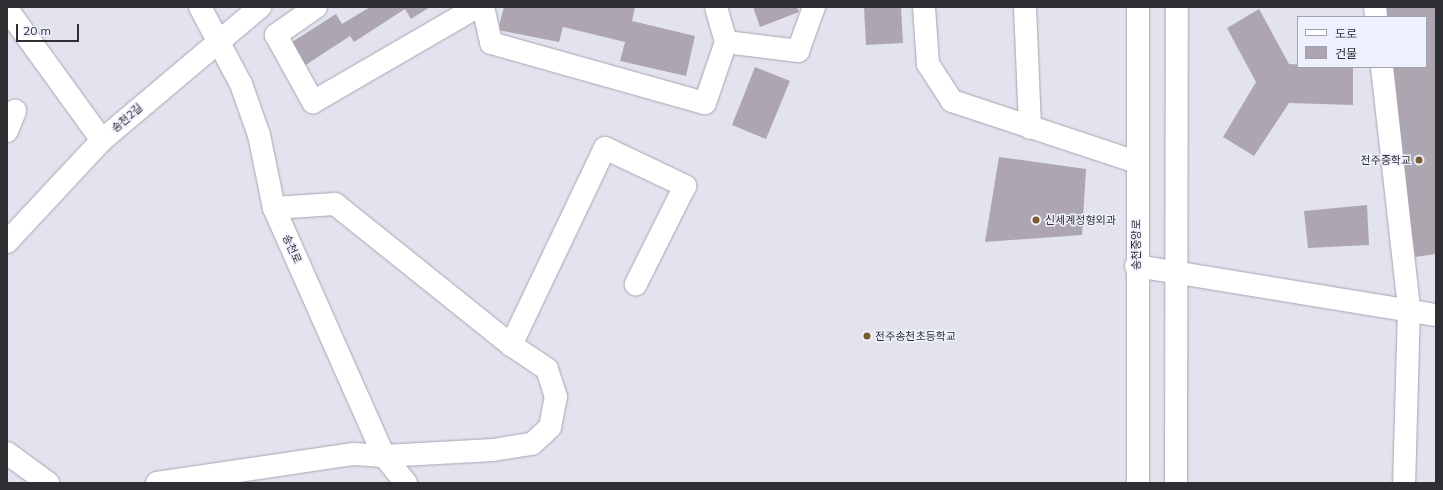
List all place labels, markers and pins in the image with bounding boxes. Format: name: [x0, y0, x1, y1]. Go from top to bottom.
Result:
place label: 전주중학교: [1360, 153, 1411, 167]
marker: 전주중학교: [1414, 155, 1424, 165]
place label: 신세계정형외과: [1045, 213, 1116, 227]
marker: 신세계정형외과: [1030, 214, 1042, 226]
place label: 전주송천초등학교: [875, 329, 956, 343]
marker: 전주송천초등학교: [862, 331, 872, 341]

